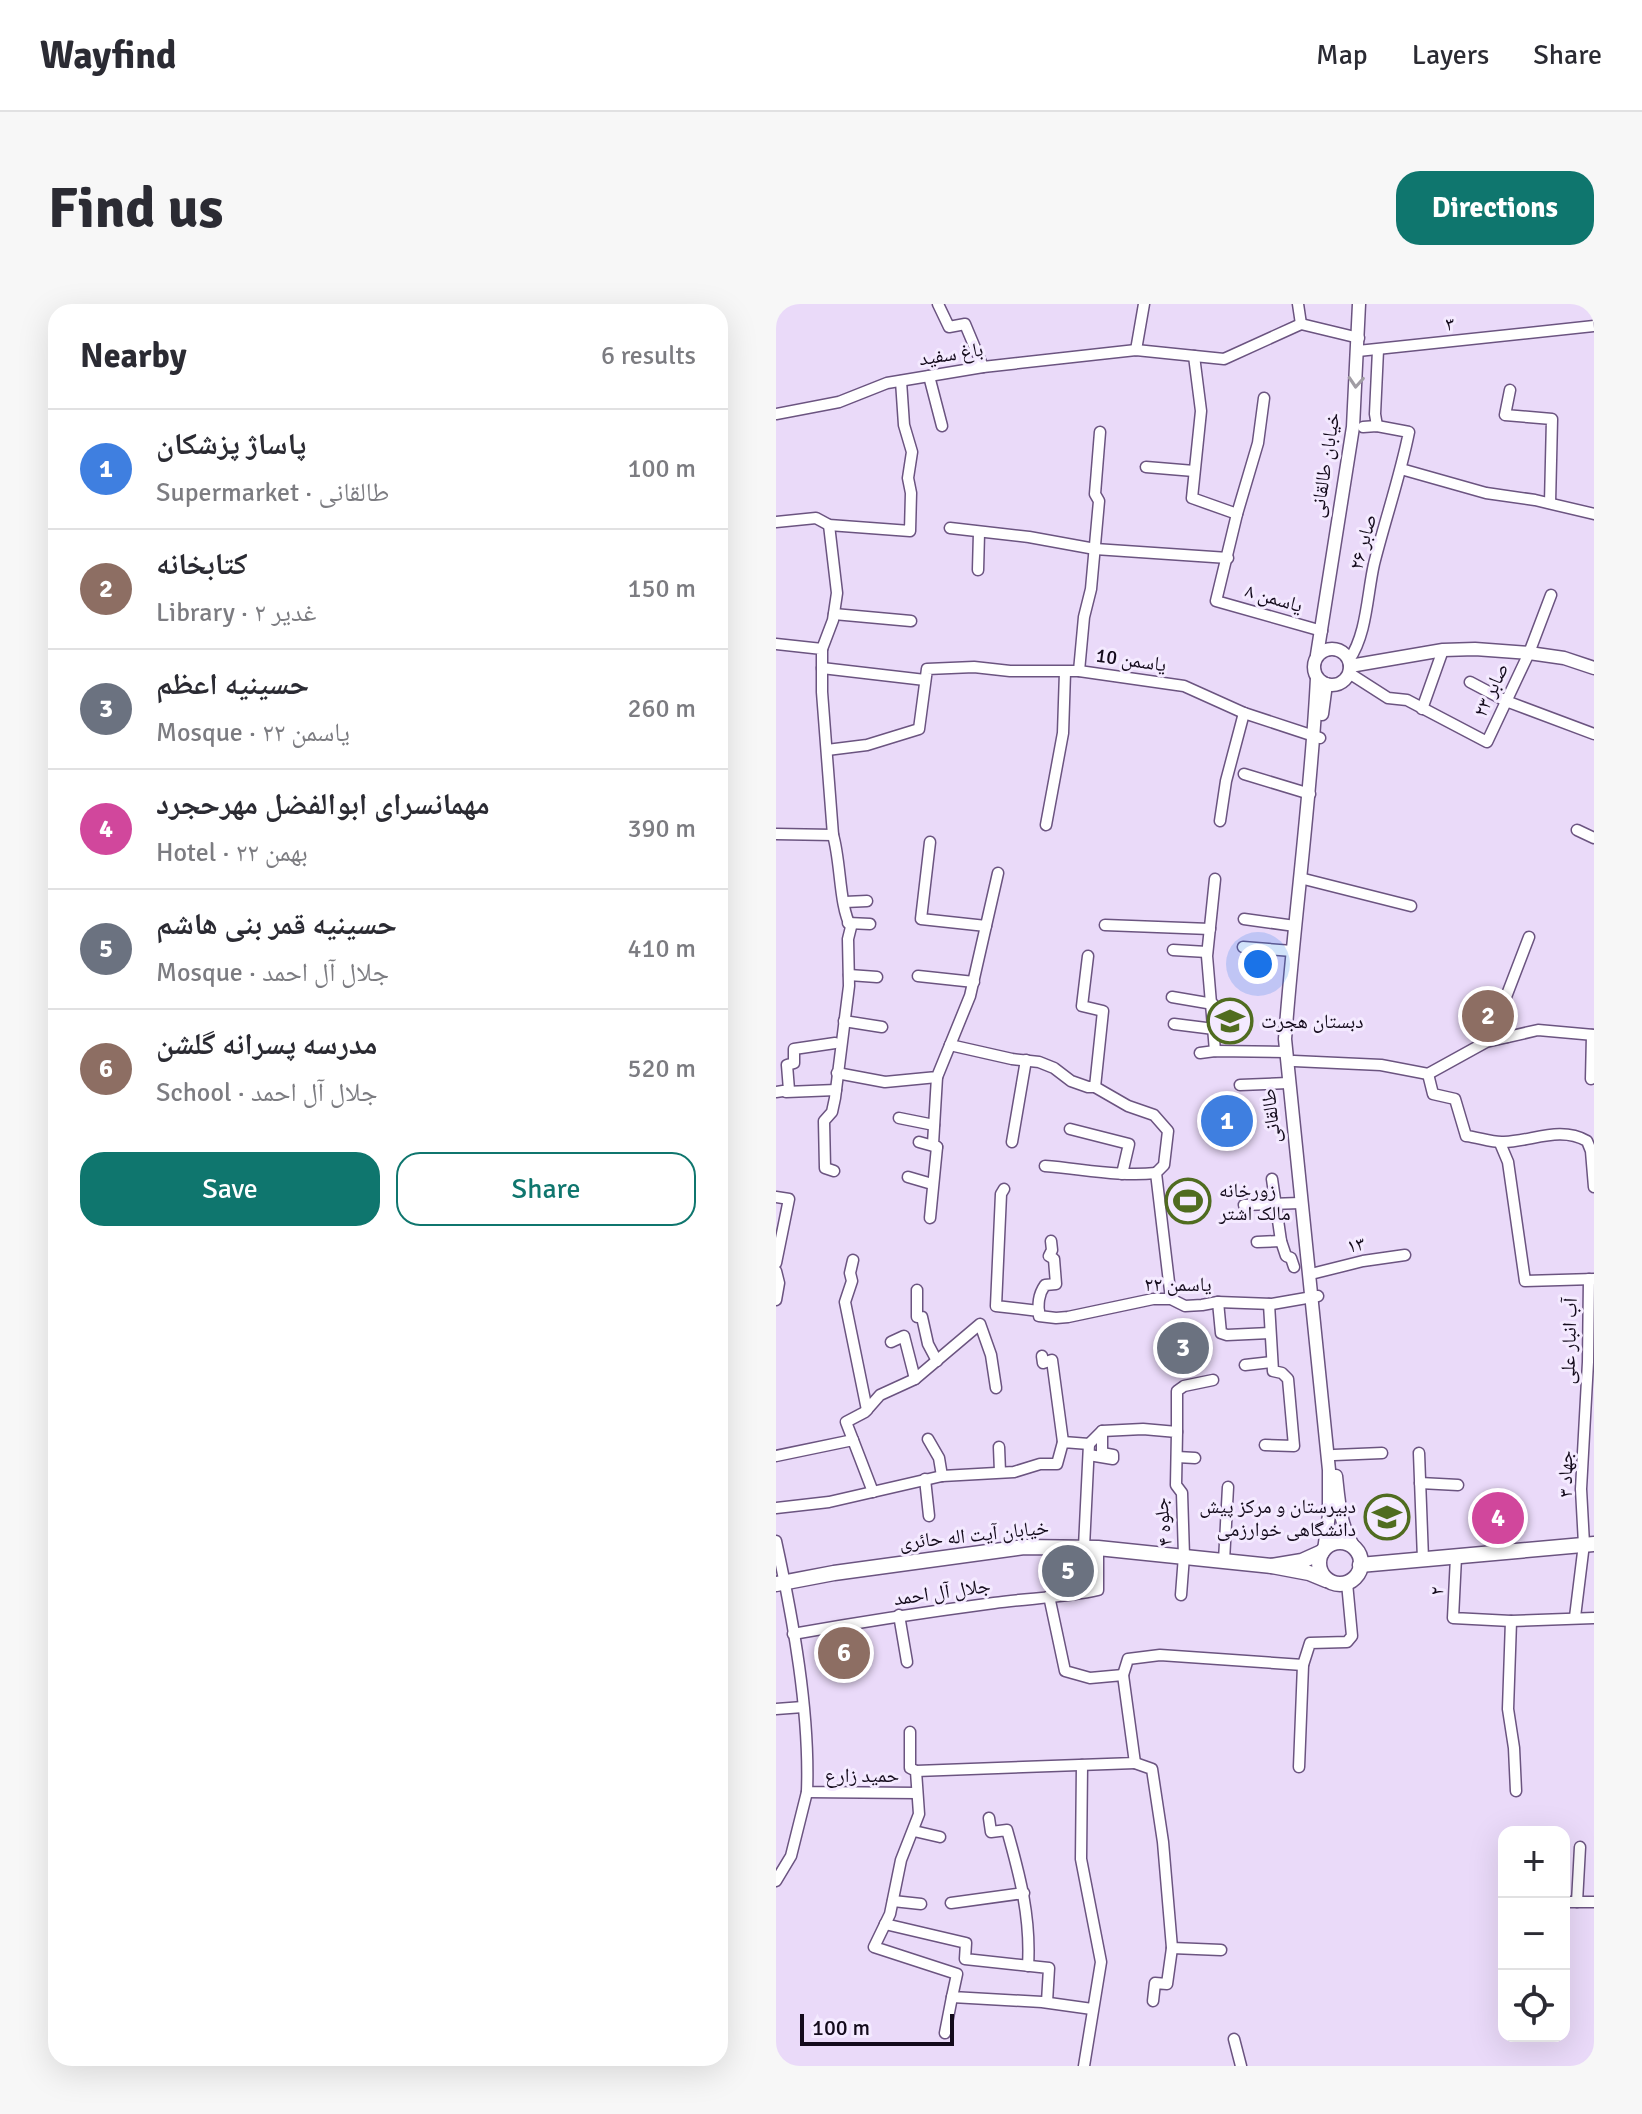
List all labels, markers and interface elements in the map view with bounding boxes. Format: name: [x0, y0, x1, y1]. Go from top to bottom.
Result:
text: Wayfind: [40, 32, 177, 79]
text: Map: [1316, 38, 1368, 72]
text: Layers: [1412, 38, 1489, 72]
text: Share: [1533, 38, 1602, 72]
button: Directions: [1396, 171, 1594, 245]
text: Find us: [48, 174, 223, 243]
street label: ۳: [1444, 311, 1456, 337]
text: Nearby: [80, 335, 187, 377]
street label: باغ سفید: [917, 337, 985, 371]
text: 6 results: [601, 340, 696, 372]
one-way arrow: [1348, 376, 1365, 389]
street label: خیابان طالقانی: [1304, 410, 1346, 519]
text: پاساژ پزشکان: [156, 426, 306, 463]
text: 1: [99, 453, 113, 485]
text: 100 m: [627, 453, 696, 485]
text: Supermarket · طالقانی: [156, 477, 389, 509]
street label: صابر ۲۶: [1344, 511, 1382, 573]
text: کتابخانه: [156, 546, 248, 583]
text: 2: [99, 573, 113, 605]
text: 150 m: [627, 573, 696, 605]
street label: یاسمن ۸: [1242, 578, 1306, 618]
text: Library · غدیر ۲: [156, 597, 316, 629]
street label: یاسمن 10: [1094, 643, 1168, 677]
street label: صابر ۲۳: [1468, 659, 1514, 721]
text: حسینیه اعظم: [156, 666, 309, 703]
text: 3: [99, 693, 113, 725]
text: 260 m: [627, 693, 696, 725]
text: Mosque · یاسمن ۲۲: [156, 717, 350, 749]
text: مهمانسرای ابوالفضل مهرحجرد: [156, 786, 490, 823]
text: 4: [99, 813, 113, 845]
text: 390 m: [627, 813, 696, 845]
text: Hotel · ۲۲ بهمن: [156, 837, 308, 869]
text: حسینیه قمر بنی هاشم: [156, 906, 397, 943]
text: 5: [99, 933, 113, 965]
text: 410 m: [627, 933, 696, 965]
your location: [1238, 944, 1278, 984]
text: Mosque · جلال آل احمد: [156, 957, 389, 989]
pin: 2: [1462, 986, 1514, 1046]
school or university icon: دبستان هجرت: [1206, 997, 1254, 1045]
place label: دبستان هجرت: [1261, 1009, 1363, 1034]
text: مدرسه پسرانه گلشن: [156, 1026, 378, 1063]
text: 6: [99, 1053, 113, 1085]
text: 520 m: [627, 1053, 696, 1085]
text: School · جلال آل احمد: [156, 1077, 378, 1109]
street label: طالقانی: [1256, 1088, 1286, 1144]
pin: 1: [1201, 1091, 1253, 1151]
button: Save: [80, 1152, 380, 1226]
button: Share: [396, 1152, 696, 1226]
sports icon: زورخانه مالک اشتر: [1164, 1177, 1212, 1225]
place label: زورخانه مالک اشتر: [1218, 1178, 1291, 1226]
street label: ۱۳: [1345, 1231, 1367, 1259]
street label: یاسمن ۲۲: [1144, 1272, 1212, 1297]
street label: آب انبار علی: [1555, 1296, 1583, 1385]
pin: 3: [1157, 1318, 1209, 1378]
street label: جهاد ۳: [1553, 1450, 1578, 1498]
pin: 4: [1472, 1488, 1524, 1548]
school or university icon: دبیرستان و مرکز پیش دانشگاهی خوارزمی: [1363, 1493, 1411, 1541]
place label: دبیرستان و مرکز پیش دانشگاهی خوارزمی: [1199, 1494, 1356, 1542]
street label: جلوه ۴: [1148, 1496, 1178, 1547]
street label: خیابان آیت اله حائری: [898, 1515, 1050, 1555]
pin: 5: [1042, 1541, 1094, 1601]
street label: جلال آل احمد: [892, 1573, 992, 1611]
street label: ۲: [1424, 1586, 1450, 1596]
pin: 6: [818, 1623, 870, 1683]
street label: حمید زارع: [825, 1763, 899, 1788]
map controls: [1498, 1826, 1570, 2042]
button: +: [1498, 1826, 1570, 1898]
button: −: [1498, 1898, 1570, 1970]
button: locate: [1498, 1970, 1570, 2042]
scale bar: [800, 2010, 954, 2046]
text: 100 m: [812, 2014, 870, 2041]

